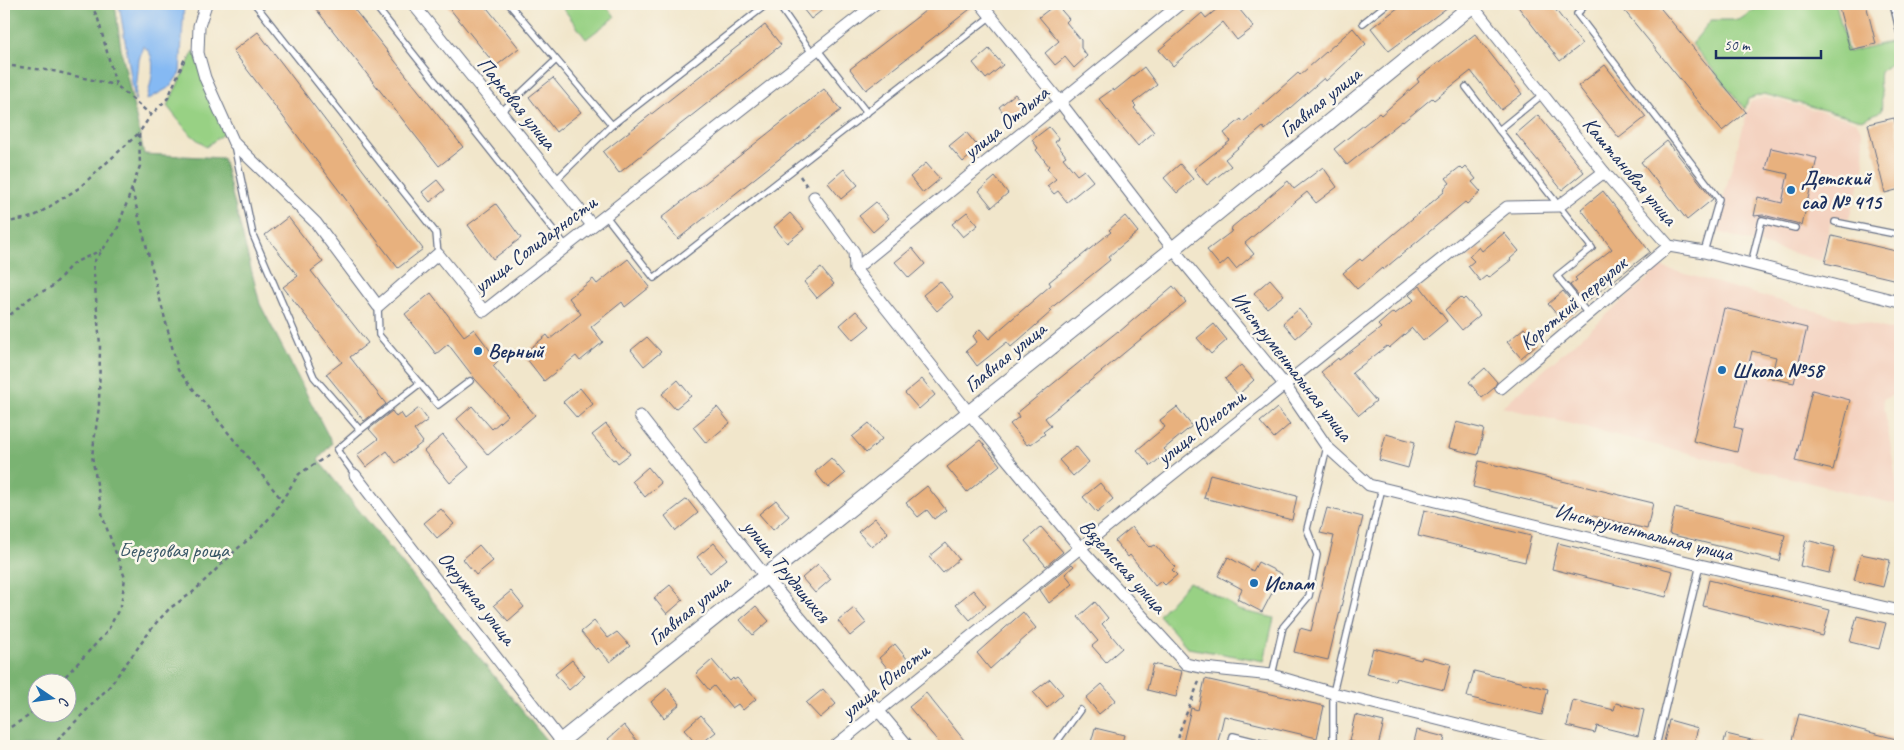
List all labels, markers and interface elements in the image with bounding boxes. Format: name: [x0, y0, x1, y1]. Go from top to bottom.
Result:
scale bar: [1716, 28, 1822, 60]
text: 50 m: [1724, 36, 1751, 55]
street label: Парковая улица: [472, 51, 563, 156]
street label: Главная улица: [1274, 60, 1368, 143]
street label: улица Отдыха: [956, 79, 1055, 166]
street label: Каштановая улица: [1577, 111, 1684, 232]
place label: Детский сад № 415: [1801, 165, 1883, 215]
marker: Детский сад № 415: [1785, 184, 1797, 196]
street label: улица Солидарности: [467, 188, 603, 300]
street label: Короткий переулок: [1514, 249, 1634, 355]
street label: Инструментальная улица: [1226, 286, 1359, 447]
street label: Главная улица: [959, 315, 1053, 398]
place label: Верный: [488, 338, 546, 364]
marker: Верный: [472, 345, 484, 357]
place label: Школа №58: [1732, 357, 1826, 383]
marker: Школа №58: [1716, 364, 1728, 376]
street label: улица Юности: [1150, 382, 1252, 472]
street label: Инструментальная улица: [1552, 497, 1737, 567]
street label: улица Трудящихся: [736, 513, 837, 629]
street label: Вяземская улица: [1073, 514, 1173, 621]
park label: Березовая роща: [119, 537, 231, 563]
street label: Окружная улица: [432, 546, 523, 652]
street label: Главная улица: [643, 568, 737, 651]
place label: Ислам: [1264, 570, 1315, 596]
marker: Ислам: [1248, 577, 1260, 589]
street label: улица Юности: [834, 636, 936, 726]
north arrow: [28, 672, 78, 722]
text: С: [55, 696, 73, 708]

